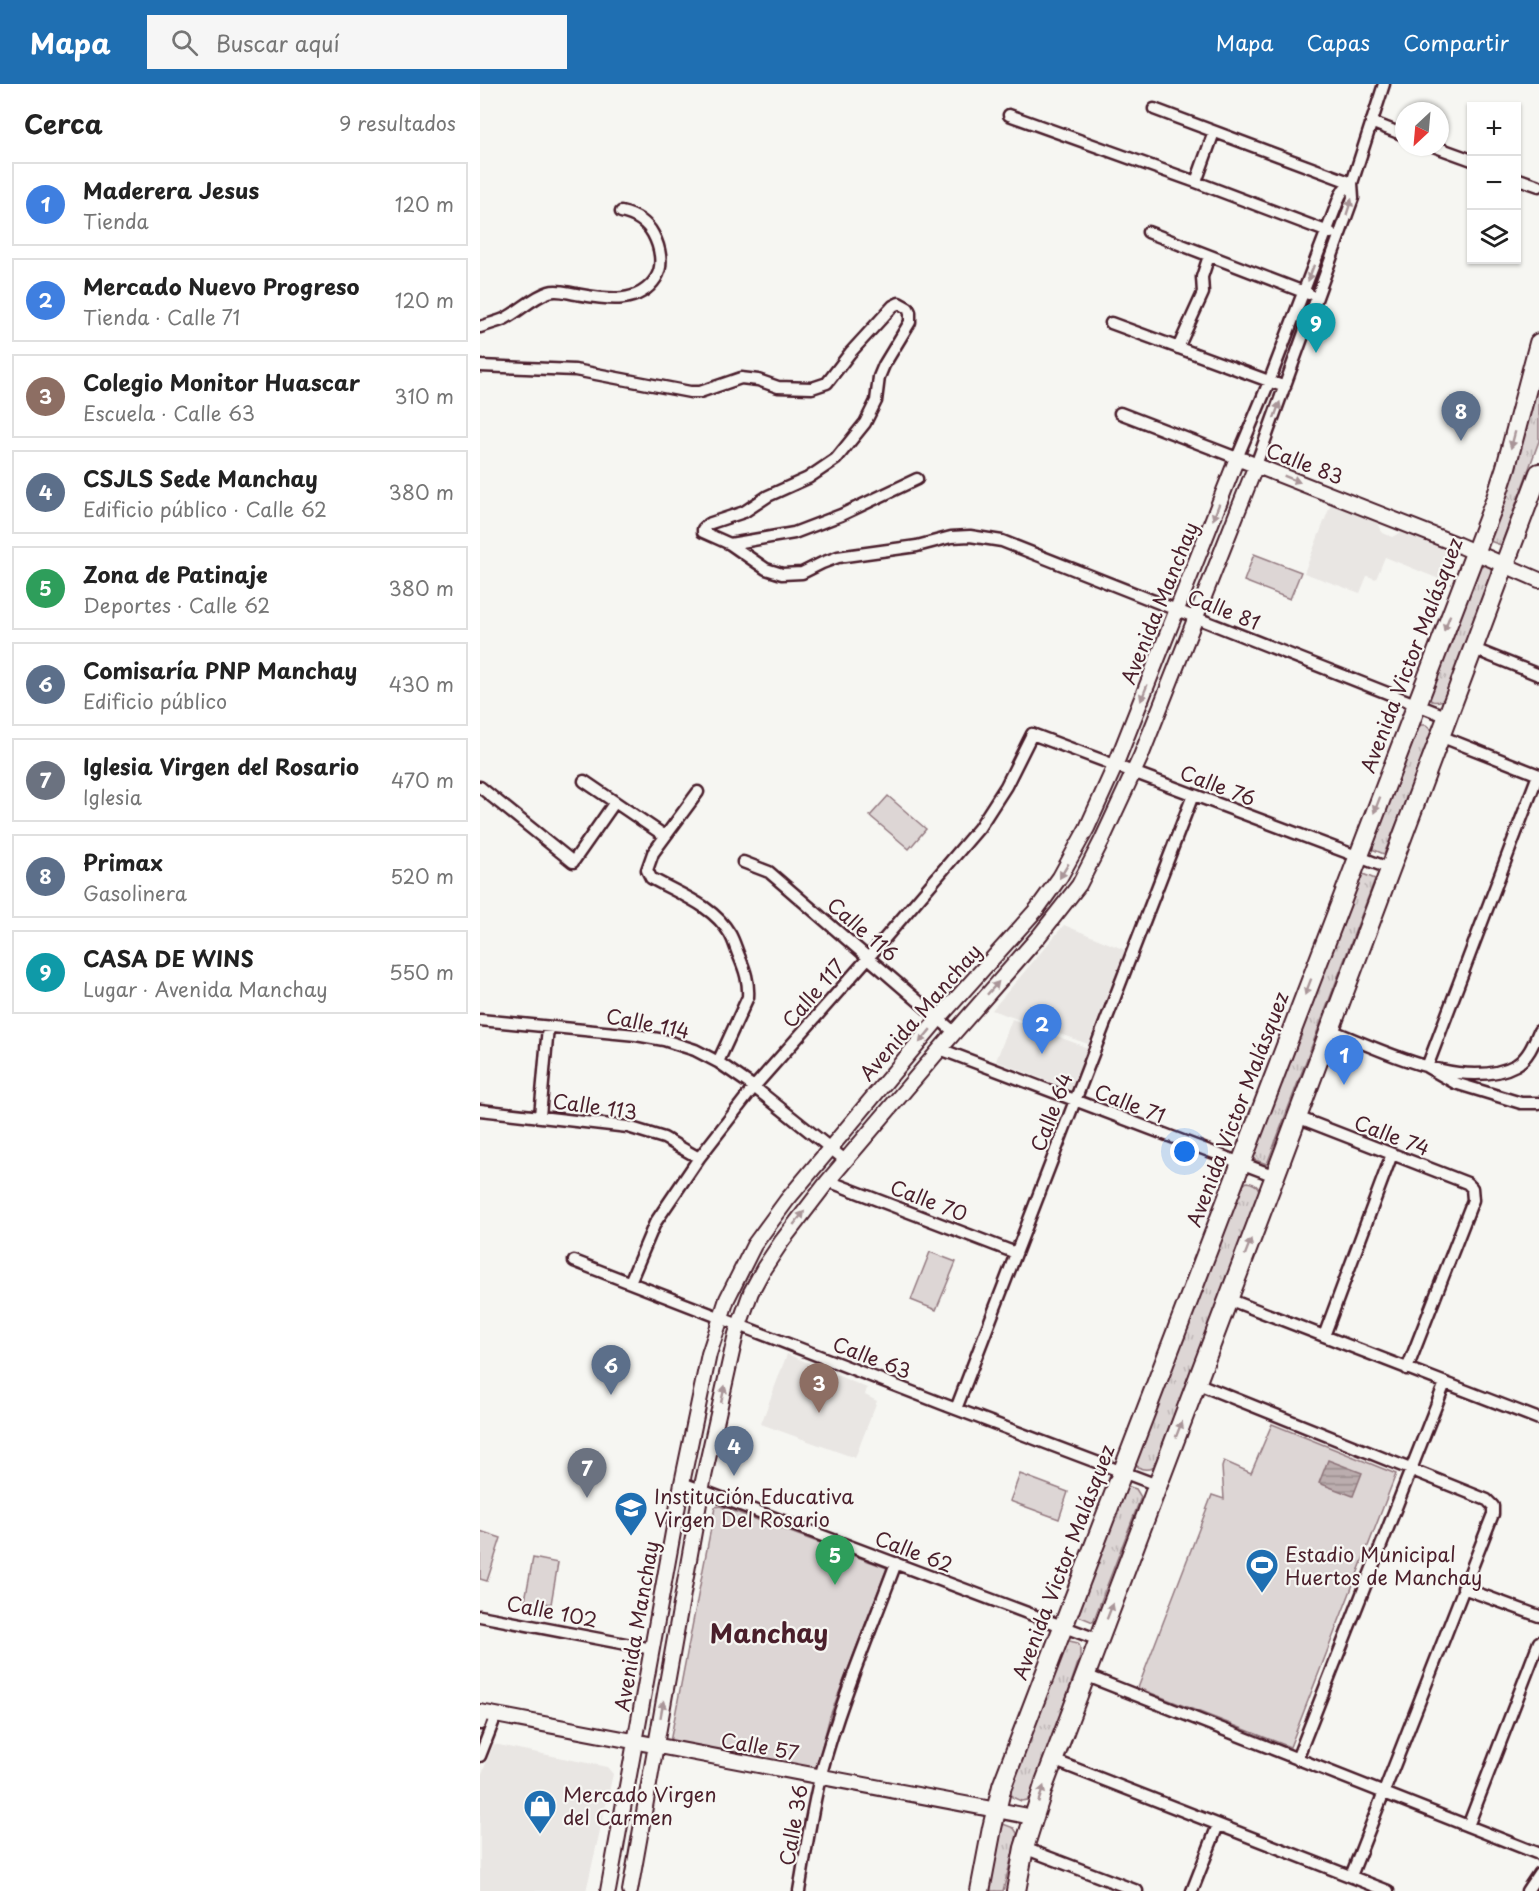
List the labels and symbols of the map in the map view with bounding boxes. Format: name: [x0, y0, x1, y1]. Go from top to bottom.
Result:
north arrow: [1395, 102, 1449, 156]
one-way arrow: [1345, 198, 1355, 216]
one-way arrow: [1305, 264, 1315, 282]
pin: 9: [1296, 304, 1336, 353]
pin: 8: [1442, 392, 1480, 441]
one-way arrow: [1272, 401, 1282, 419]
one-way arrow: [1508, 431, 1518, 449]
street label: Calle 83: [1262, 435, 1348, 491]
one-way arrow: [1283, 475, 1301, 484]
one-way arrow: [1211, 503, 1220, 521]
street label: Avenida Manchay: [1113, 517, 1205, 689]
street label: Avenida Victor Malásquez: [1352, 533, 1470, 777]
street label: Calle 81: [1183, 581, 1265, 637]
one-way arrow: [1442, 615, 1452, 633]
one-way arrow: [1139, 685, 1149, 703]
street label: Calle 76: [1176, 757, 1260, 813]
one-way arrow: [1372, 796, 1381, 814]
one-way arrow: [1058, 863, 1069, 879]
street label: Calle 116: [821, 890, 905, 968]
street label: Avenida Manchay: [852, 937, 988, 1087]
street label: Calle 117: [775, 952, 851, 1034]
one-way arrow: [1302, 979, 1312, 997]
one-way arrow: [986, 981, 999, 996]
street label: Avenida Victor Malásquez: [1178, 987, 1296, 1231]
street label: Calle 114: [604, 1000, 692, 1046]
pin: 2: [1022, 1004, 1062, 1054]
one-way arrow: [918, 1028, 931, 1044]
pin: 1: [1324, 1036, 1364, 1085]
street label: Calle 64: [1022, 1068, 1080, 1156]
street label: Calle 71: [1090, 1076, 1170, 1130]
street label: Calle 113: [551, 1085, 639, 1127]
street label: Calle 74: [1350, 1107, 1434, 1163]
your location: [1170, 1137, 1199, 1166]
street label: Calle 70: [886, 1172, 972, 1228]
one-way arrow: [793, 1210, 805, 1225]
one-way arrow: [1244, 1238, 1253, 1256]
street label: Calle 63: [828, 1328, 916, 1386]
pin: 6: [592, 1346, 630, 1395]
pin: 3: [800, 1364, 838, 1413]
one-way arrow: [718, 1385, 728, 1403]
one-way arrow: [1174, 1420, 1184, 1438]
pin: 4: [714, 1426, 754, 1476]
street label: Avenida Victor Malásquez: [1004, 1440, 1122, 1684]
pin: 7: [568, 1448, 606, 1498]
place label: Institución Educativa Virgen Del Rosario: [654, 1481, 854, 1534]
school or university icon: Institución Educativa Virgen Del Rosario: [613, 1490, 649, 1537]
street label: Calle 62: [871, 1522, 957, 1580]
pin: 5: [816, 1536, 854, 1585]
street label: Avenida Manchay: [606, 1538, 666, 1714]
place label: Estadio Municipal Huertos de Manchay: [1285, 1539, 1482, 1592]
sports icon: Estadio Municipal Huertos de Manchay: [1244, 1547, 1280, 1594]
street label: Calle 102: [504, 1588, 600, 1634]
one-way arrow: [1105, 1602, 1115, 1620]
district label: Manchay: [710, 1613, 828, 1652]
one-way arrow: [658, 1700, 667, 1719]
street label: Calle 57: [719, 1724, 801, 1768]
place label: Mercado Virgen del Carmen: [563, 1779, 716, 1832]
street label: Calle 36: [771, 1782, 815, 1868]
one-way arrow: [1036, 1785, 1046, 1803]
shop icon: Mercado Virgen del Carmen: [522, 1788, 558, 1835]

